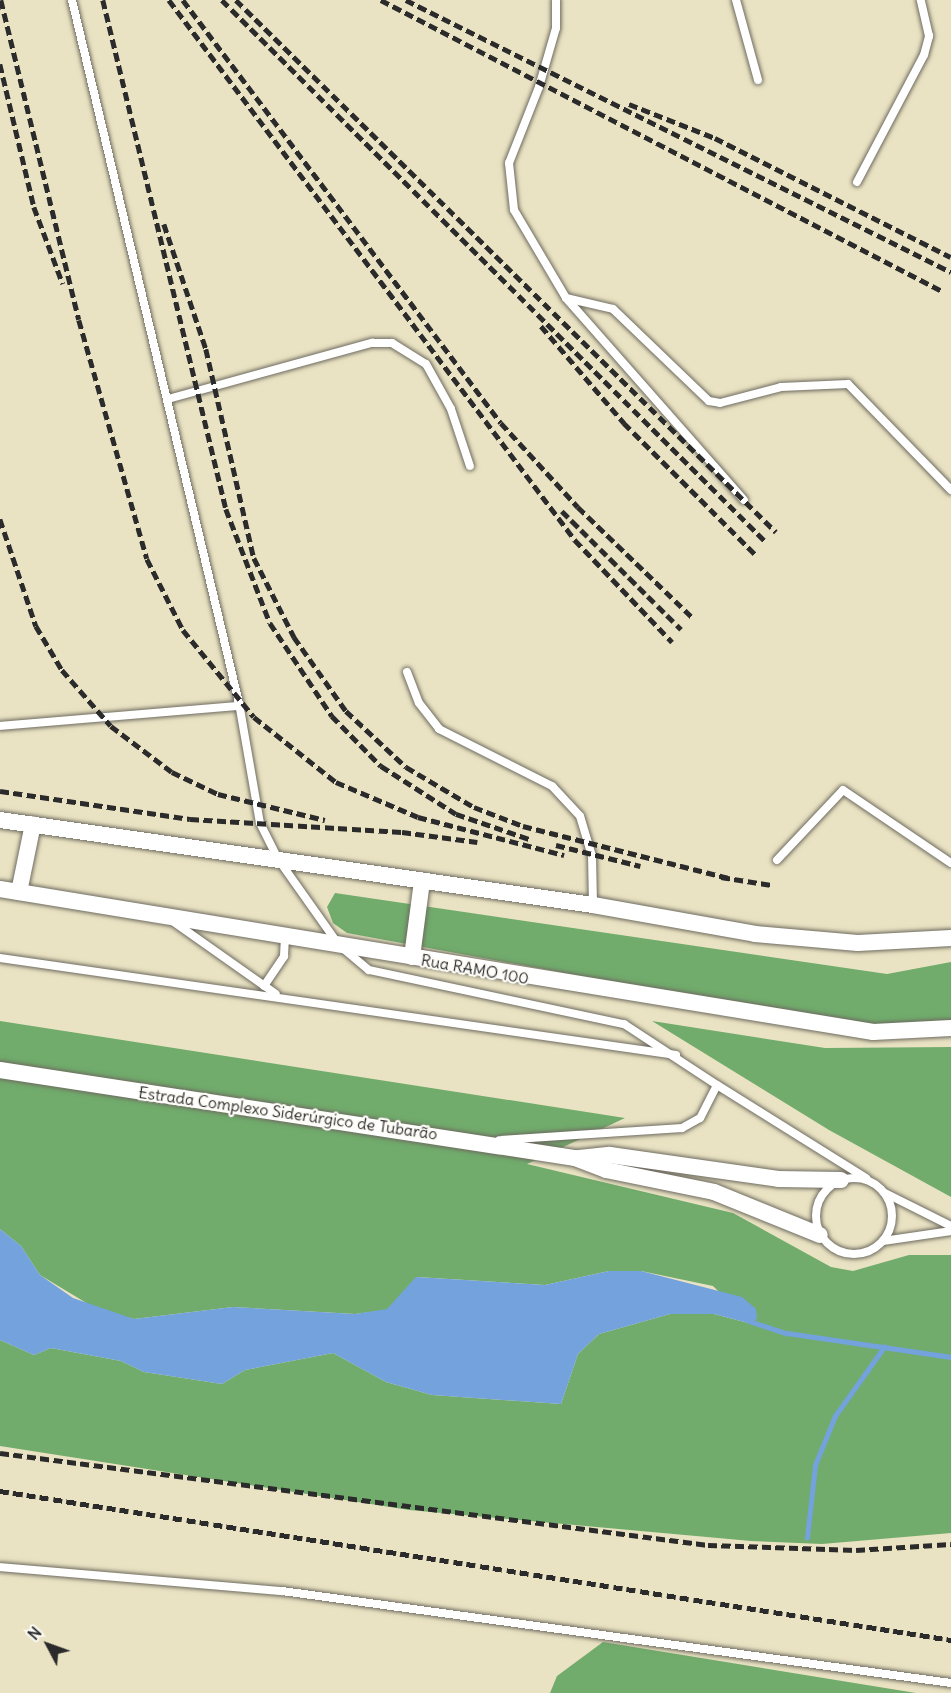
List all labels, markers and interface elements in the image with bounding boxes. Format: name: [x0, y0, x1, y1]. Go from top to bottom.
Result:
street label: Rua RAMO 100: [419, 950, 531, 988]
street label: Estrada Complexo Siderúrgico de Tubarão: [137, 1083, 439, 1143]
north arrow: [18, 1615, 78, 1675]
text: N: [23, 1622, 46, 1644]

